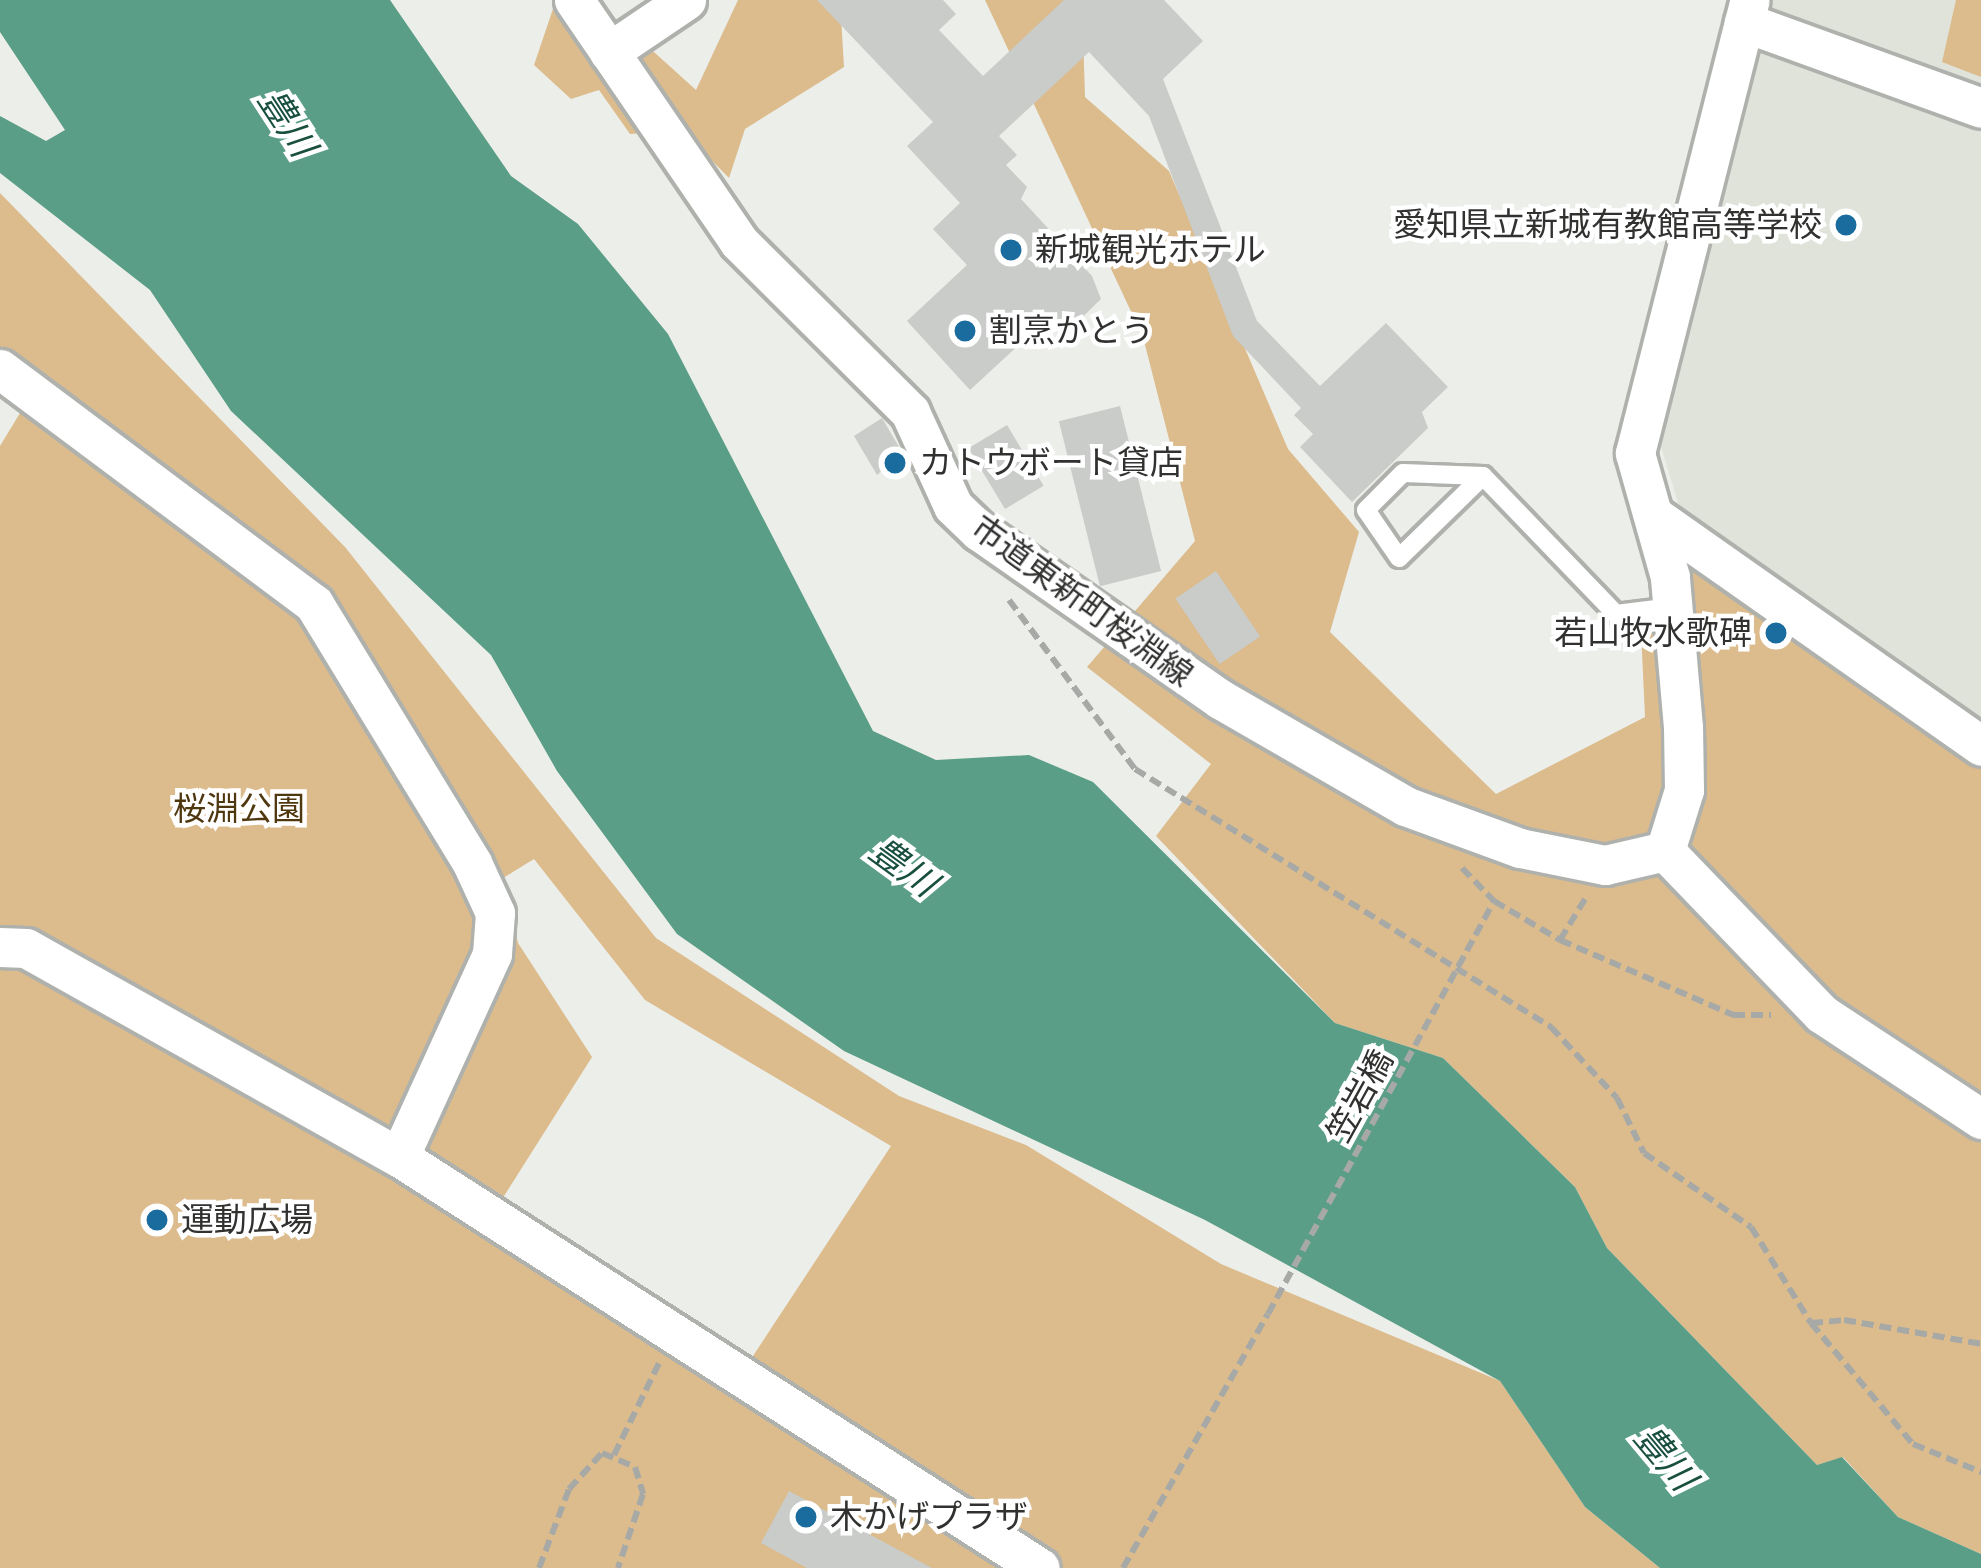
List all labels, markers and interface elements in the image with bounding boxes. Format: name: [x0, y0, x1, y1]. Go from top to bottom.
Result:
water label: 豊川: [250, 80, 326, 164]
place label: 愛知県立新城有教館高等学校: [1393, 205, 1822, 245]
marker: 愛知県立新城有教館高等学校: [1833, 212, 1859, 238]
place label: 新城観光ホテル: [1035, 230, 1266, 270]
marker: 新城観光ホテル: [998, 237, 1024, 263]
place label: 割烹かとう: [989, 311, 1154, 351]
marker: 割烹かとう: [952, 318, 978, 344]
place label: カトウボート貸店: [919, 443, 1183, 483]
marker: カトウボート貸店: [882, 450, 908, 476]
street label: 市道東新町桜淵線: [964, 507, 1200, 695]
place label: 若山牧水歌碑: [1554, 613, 1752, 653]
marker: 若山牧水歌碑: [1763, 620, 1789, 646]
park label: 桜淵公園: [173, 789, 305, 829]
water label: 豊川: [862, 827, 946, 905]
street label: 笠岩橋: [1319, 1043, 1401, 1149]
place label: 運動広場: [181, 1200, 313, 1240]
marker: 運動広場: [144, 1207, 170, 1233]
water label: 豊川: [1626, 1416, 1706, 1498]
place label: 木かげプラザ: [830, 1497, 1028, 1537]
marker: 木かげプラザ: [793, 1504, 819, 1530]

